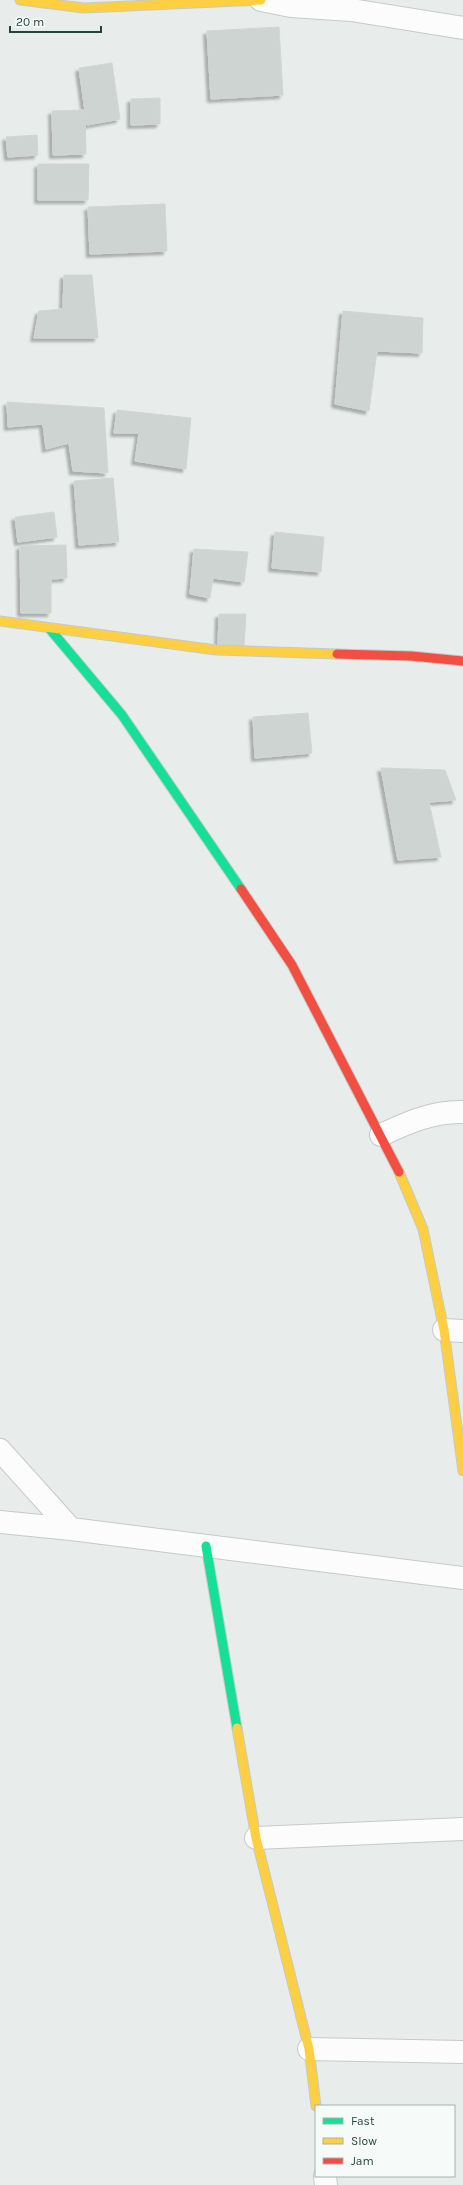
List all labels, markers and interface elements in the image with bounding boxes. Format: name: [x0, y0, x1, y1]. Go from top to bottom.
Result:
scale bar: [10, 8, 101, 34]
text: 20 m: [16, 15, 44, 29]
legend: [315, 2105, 455, 2177]
text: Fast: [351, 2114, 375, 2128]
text: Slow: [351, 2134, 377, 2148]
text: Jam: [351, 2154, 374, 2168]

